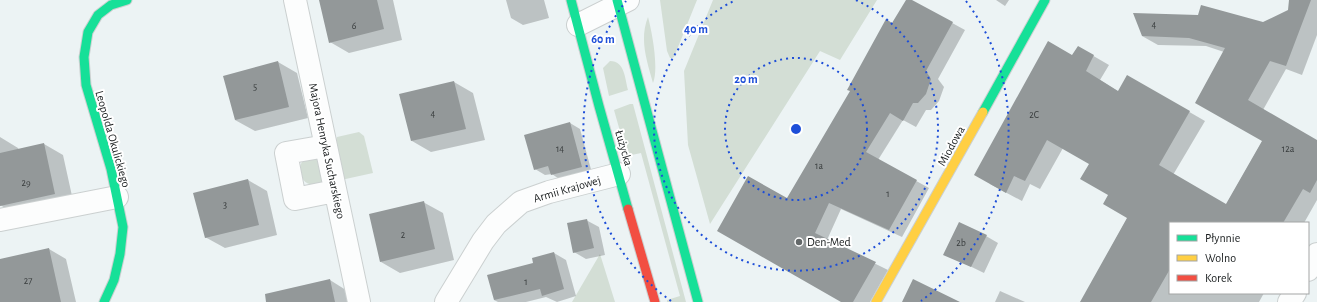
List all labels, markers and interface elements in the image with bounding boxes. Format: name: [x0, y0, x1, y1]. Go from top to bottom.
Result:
house number: 4: [1152, 20, 1157, 30]
house number: 6: [352, 21, 357, 31]
text: 40 m: [684, 23, 708, 35]
text: 60 m: [591, 33, 615, 45]
text: 20 m: [734, 73, 758, 85]
house number: 5: [253, 82, 257, 92]
street label: Majora Henryka Sucharskiego: [306, 82, 347, 220]
street label: Leopolda Okulickiego: [93, 89, 133, 189]
house number: 4: [431, 109, 436, 119]
house number: 2C: [1029, 110, 1039, 120]
centre of rings: [789, 122, 803, 136]
street label: Miodowa: [935, 124, 967, 168]
street label: Łużycka: [612, 129, 635, 168]
house number: 14: [556, 144, 564, 154]
house number: 12a: [1282, 144, 1295, 154]
house number: 1a: [815, 161, 823, 171]
street label: Armii Krajowej: [532, 174, 602, 205]
house number: 29: [21, 178, 31, 188]
house number: 1: [886, 189, 890, 199]
house number: 3: [223, 200, 227, 210]
legend: [1169, 222, 1309, 294]
house number: 2: [401, 230, 406, 240]
text: Płynnie: [1205, 232, 1240, 245]
place label: Den-Med: [807, 236, 851, 248]
marker: Den-Med: [794, 237, 804, 247]
house number: 2b: [956, 238, 966, 248]
text: Wolno: [1205, 252, 1236, 264]
text: Korek: [1205, 272, 1232, 284]
house number: 27: [24, 276, 32, 286]
house number: 1: [524, 277, 528, 287]

